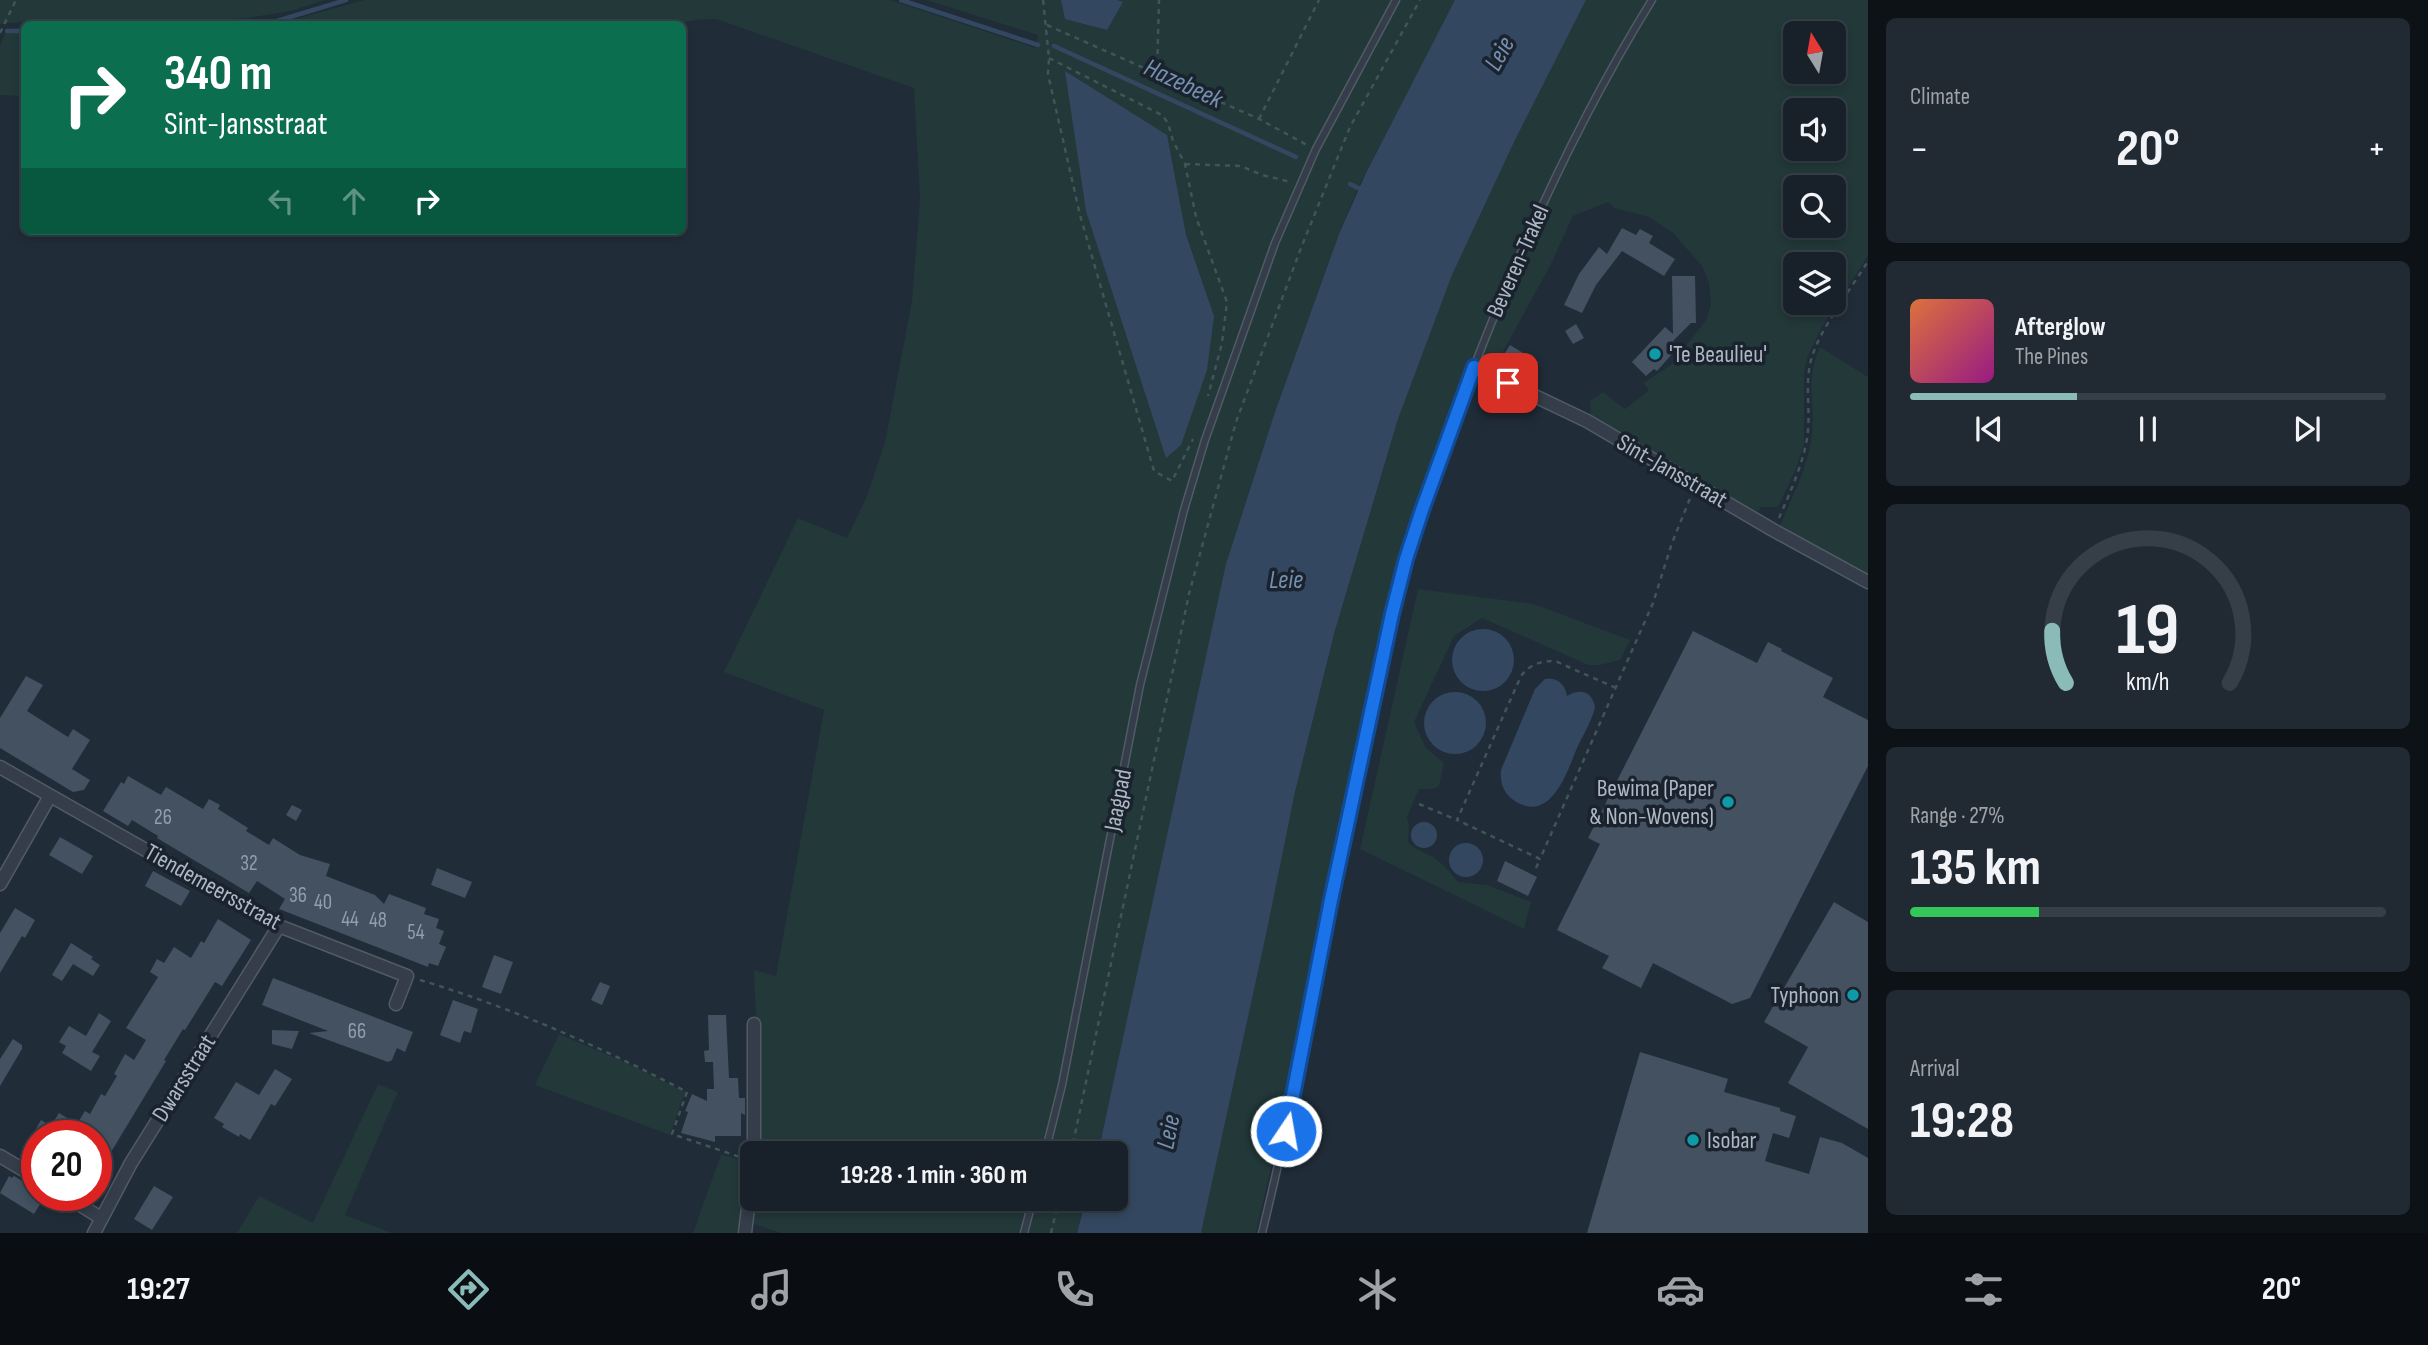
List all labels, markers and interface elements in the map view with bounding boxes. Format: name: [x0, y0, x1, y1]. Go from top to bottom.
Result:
north arrow: [1783, 21, 1846, 84]
map controls: [1783, 21, 1846, 315]
water label: Leie: [1478, 32, 1522, 76]
text: 340 m: [164, 45, 272, 104]
icon: right: [49, 49, 140, 140]
water label: Hazebeek: [1139, 52, 1228, 116]
text: Climate: [1910, 83, 1970, 111]
button: sound: [1783, 98, 1846, 161]
text: Sint-Jansstraat: [164, 105, 328, 144]
text: 20°: [2116, 118, 2180, 181]
text: −: [1910, 127, 1929, 172]
text: +: [2367, 127, 2386, 172]
button: search: [1783, 175, 1846, 238]
icon: left: [262, 182, 300, 220]
icon: ahead: [335, 182, 373, 220]
icon: right: [408, 182, 446, 220]
street label: Beveren-Trakel: [1480, 200, 1556, 322]
button: layers: [1783, 252, 1846, 315]
text: Afterglow: [2015, 312, 2106, 343]
place label: 'Te Beaulieu': [1669, 340, 1767, 369]
text: The Pines: [2015, 343, 2088, 371]
marker: 'Te Beaulieu': [1647, 346, 1663, 362]
pin: [1478, 353, 1538, 413]
icon: arrive: [1489, 364, 1527, 402]
icon: previous: [1970, 410, 2008, 448]
icon: pause: [2129, 410, 2167, 448]
icon: next: [2288, 410, 2326, 448]
street label: Sint-Jansstraat: [1612, 428, 1732, 514]
water label: Leie: [1269, 565, 1303, 596]
text: 19: [2116, 587, 2180, 675]
text: km/h: [2126, 666, 2170, 697]
street label: Jaagpad: [1098, 767, 1138, 834]
place label: Bewima (Paper & Non-Wovens): [1590, 774, 1714, 831]
marker: Bewima (Paper & Non-Wovens): [1720, 794, 1736, 810]
text: Range · 27%: [1910, 802, 2005, 830]
house number: 26: [154, 805, 172, 830]
text: 135 km: [1910, 837, 2041, 900]
street label: Tiendemeersstraat: [140, 838, 286, 936]
house number: 32: [240, 851, 258, 876]
house number: 36: [289, 883, 307, 908]
house number: 40: [314, 890, 332, 915]
house number: 44: [341, 907, 359, 932]
house number: 48: [369, 908, 387, 933]
house number: 54: [407, 920, 425, 945]
place label: Typhoon: [1771, 981, 1839, 1010]
marker: Typhoon: [1845, 987, 1861, 1003]
house number: 66: [348, 1019, 366, 1044]
street label: Dwarsstraat: [146, 1029, 222, 1127]
text: Arrival: [1910, 1055, 1959, 1083]
text: 19:28: [1910, 1090, 2014, 1153]
position arrow: [1249, 1094, 1323, 1168]
water label: Leie: [1151, 1112, 1187, 1152]
speed limit sign: 20: [21, 1120, 112, 1211]
place label: Isobar: [1707, 1126, 1757, 1155]
marker: Isobar: [1685, 1132, 1701, 1148]
text: 19:28 · 1 min · 360 m: [841, 1160, 1027, 1191]
icon: directions: [444, 1265, 493, 1314]
icon: music: [747, 1265, 796, 1314]
icon: phone: [1050, 1265, 1099, 1314]
icon: climate: [1353, 1265, 1402, 1314]
icon: car: [1656, 1265, 1705, 1314]
icon: filters: [1959, 1265, 2008, 1314]
text: 19:27: [127, 1270, 190, 1309]
text: 20°: [2262, 1270, 2301, 1309]

